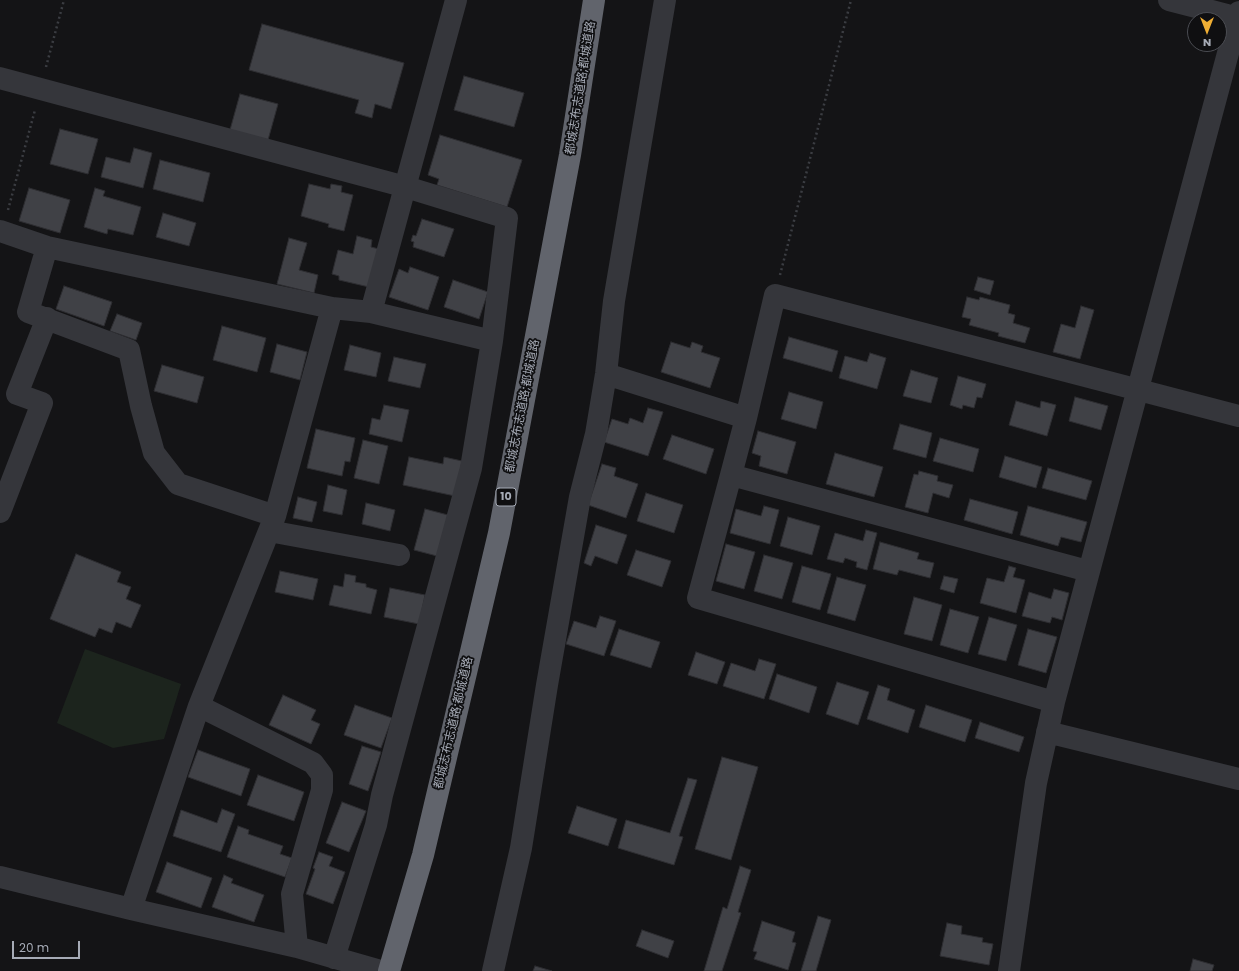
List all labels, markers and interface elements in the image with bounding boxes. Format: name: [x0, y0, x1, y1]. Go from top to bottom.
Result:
north arrow: [1187, 12, 1227, 52]
street label: 都城志布志道路;都城道路: [563, 20, 599, 156]
text: N: [1203, 35, 1211, 51]
street label: 都城志布志道路;都城道路: [503, 338, 543, 474]
road number: 10: [496, 488, 516, 506]
street label: 都城志布志道路;都城道路: [432, 656, 476, 790]
scale bar: [14, 933, 82, 959]
text: 20 m: [19, 939, 49, 956]

